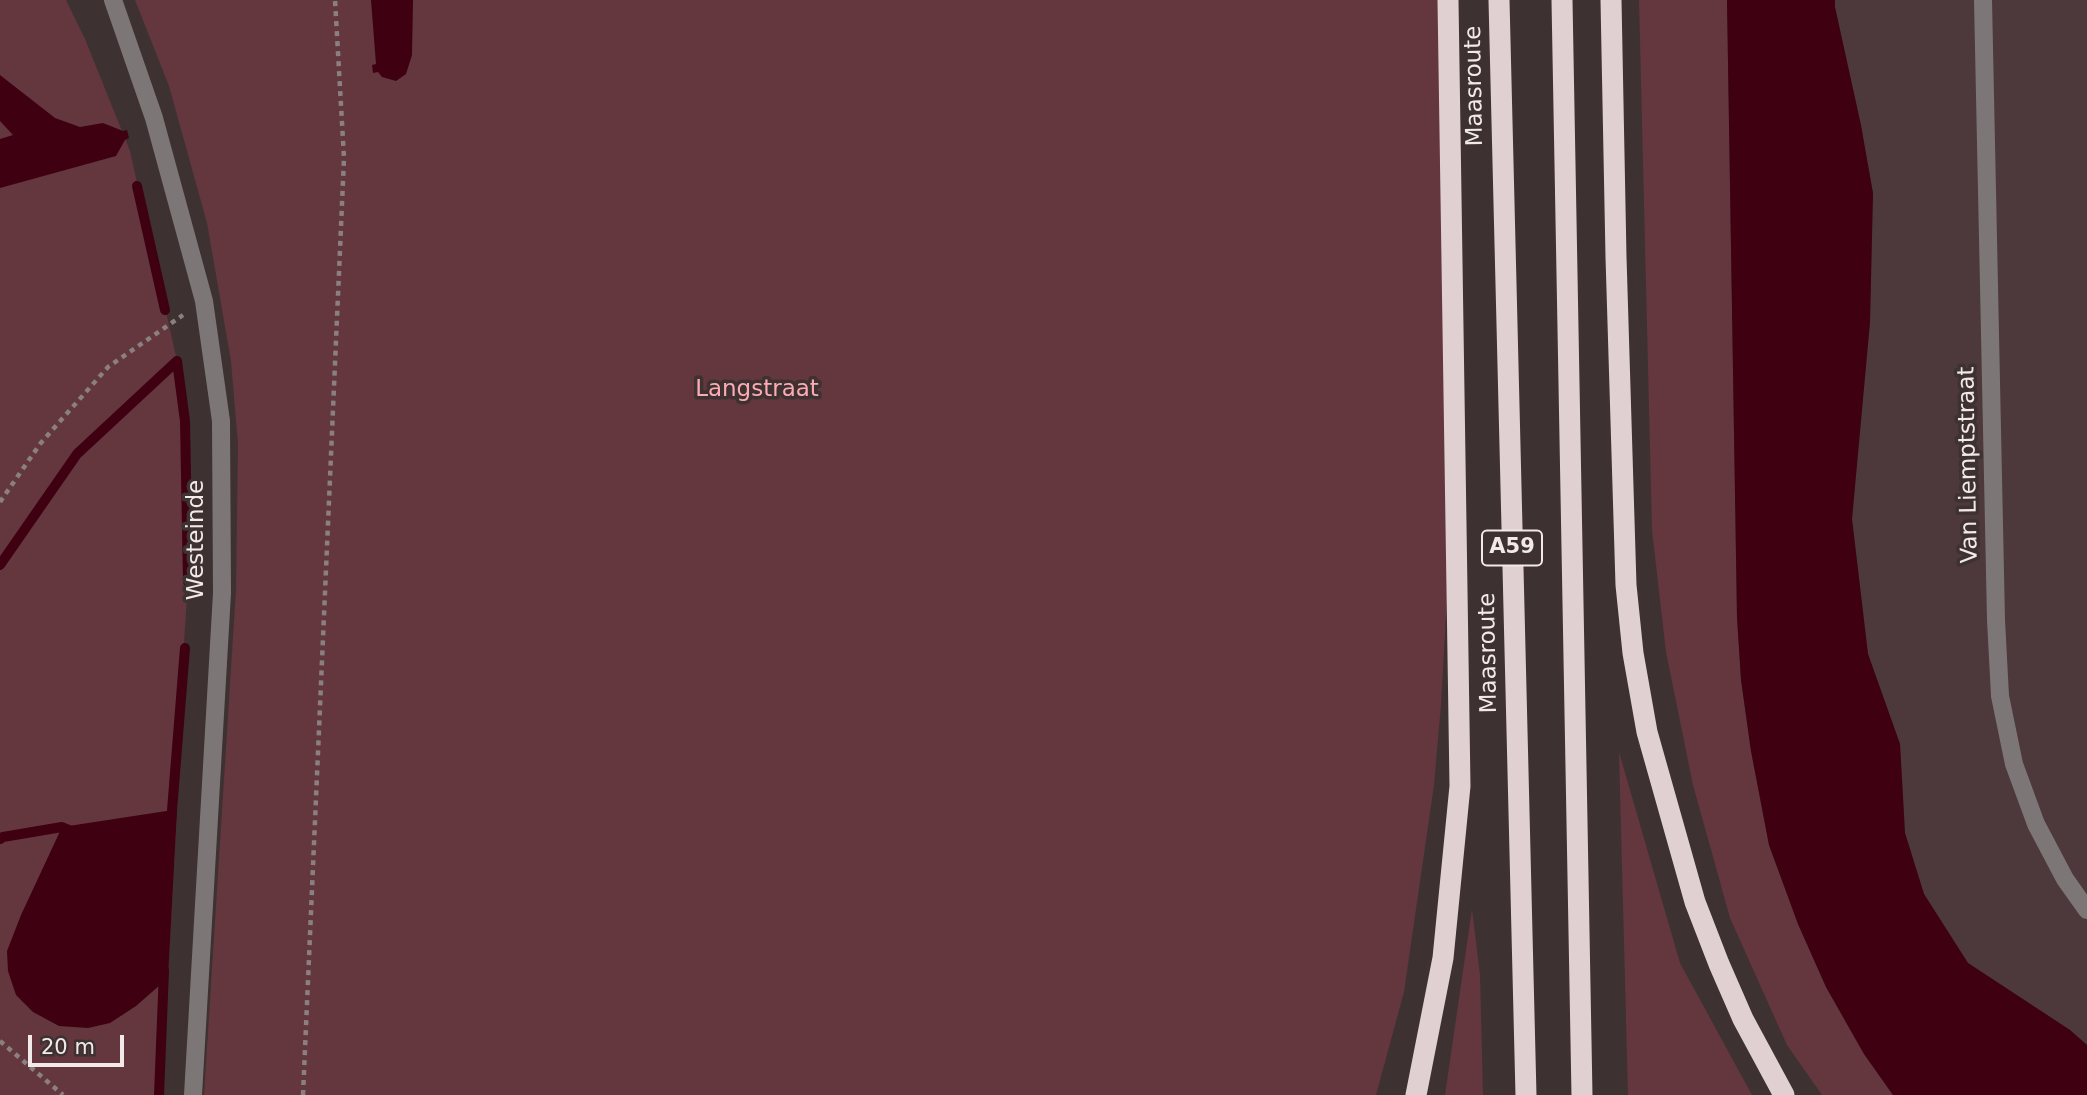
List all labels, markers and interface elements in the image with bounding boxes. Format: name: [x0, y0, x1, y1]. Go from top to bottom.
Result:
street label: Maasroute: [1460, 25, 1490, 147]
street label: Van Liemptstraat: [1953, 366, 1985, 564]
park label: Langstraat: [695, 376, 819, 404]
street label: Westeinde: [183, 480, 211, 600]
road number: A59: [1482, 530, 1542, 566]
street label: Maasroute: [1474, 592, 1504, 714]
scale bar: [32, 1021, 128, 1066]
text: 20 m: [41, 1035, 95, 1059]

